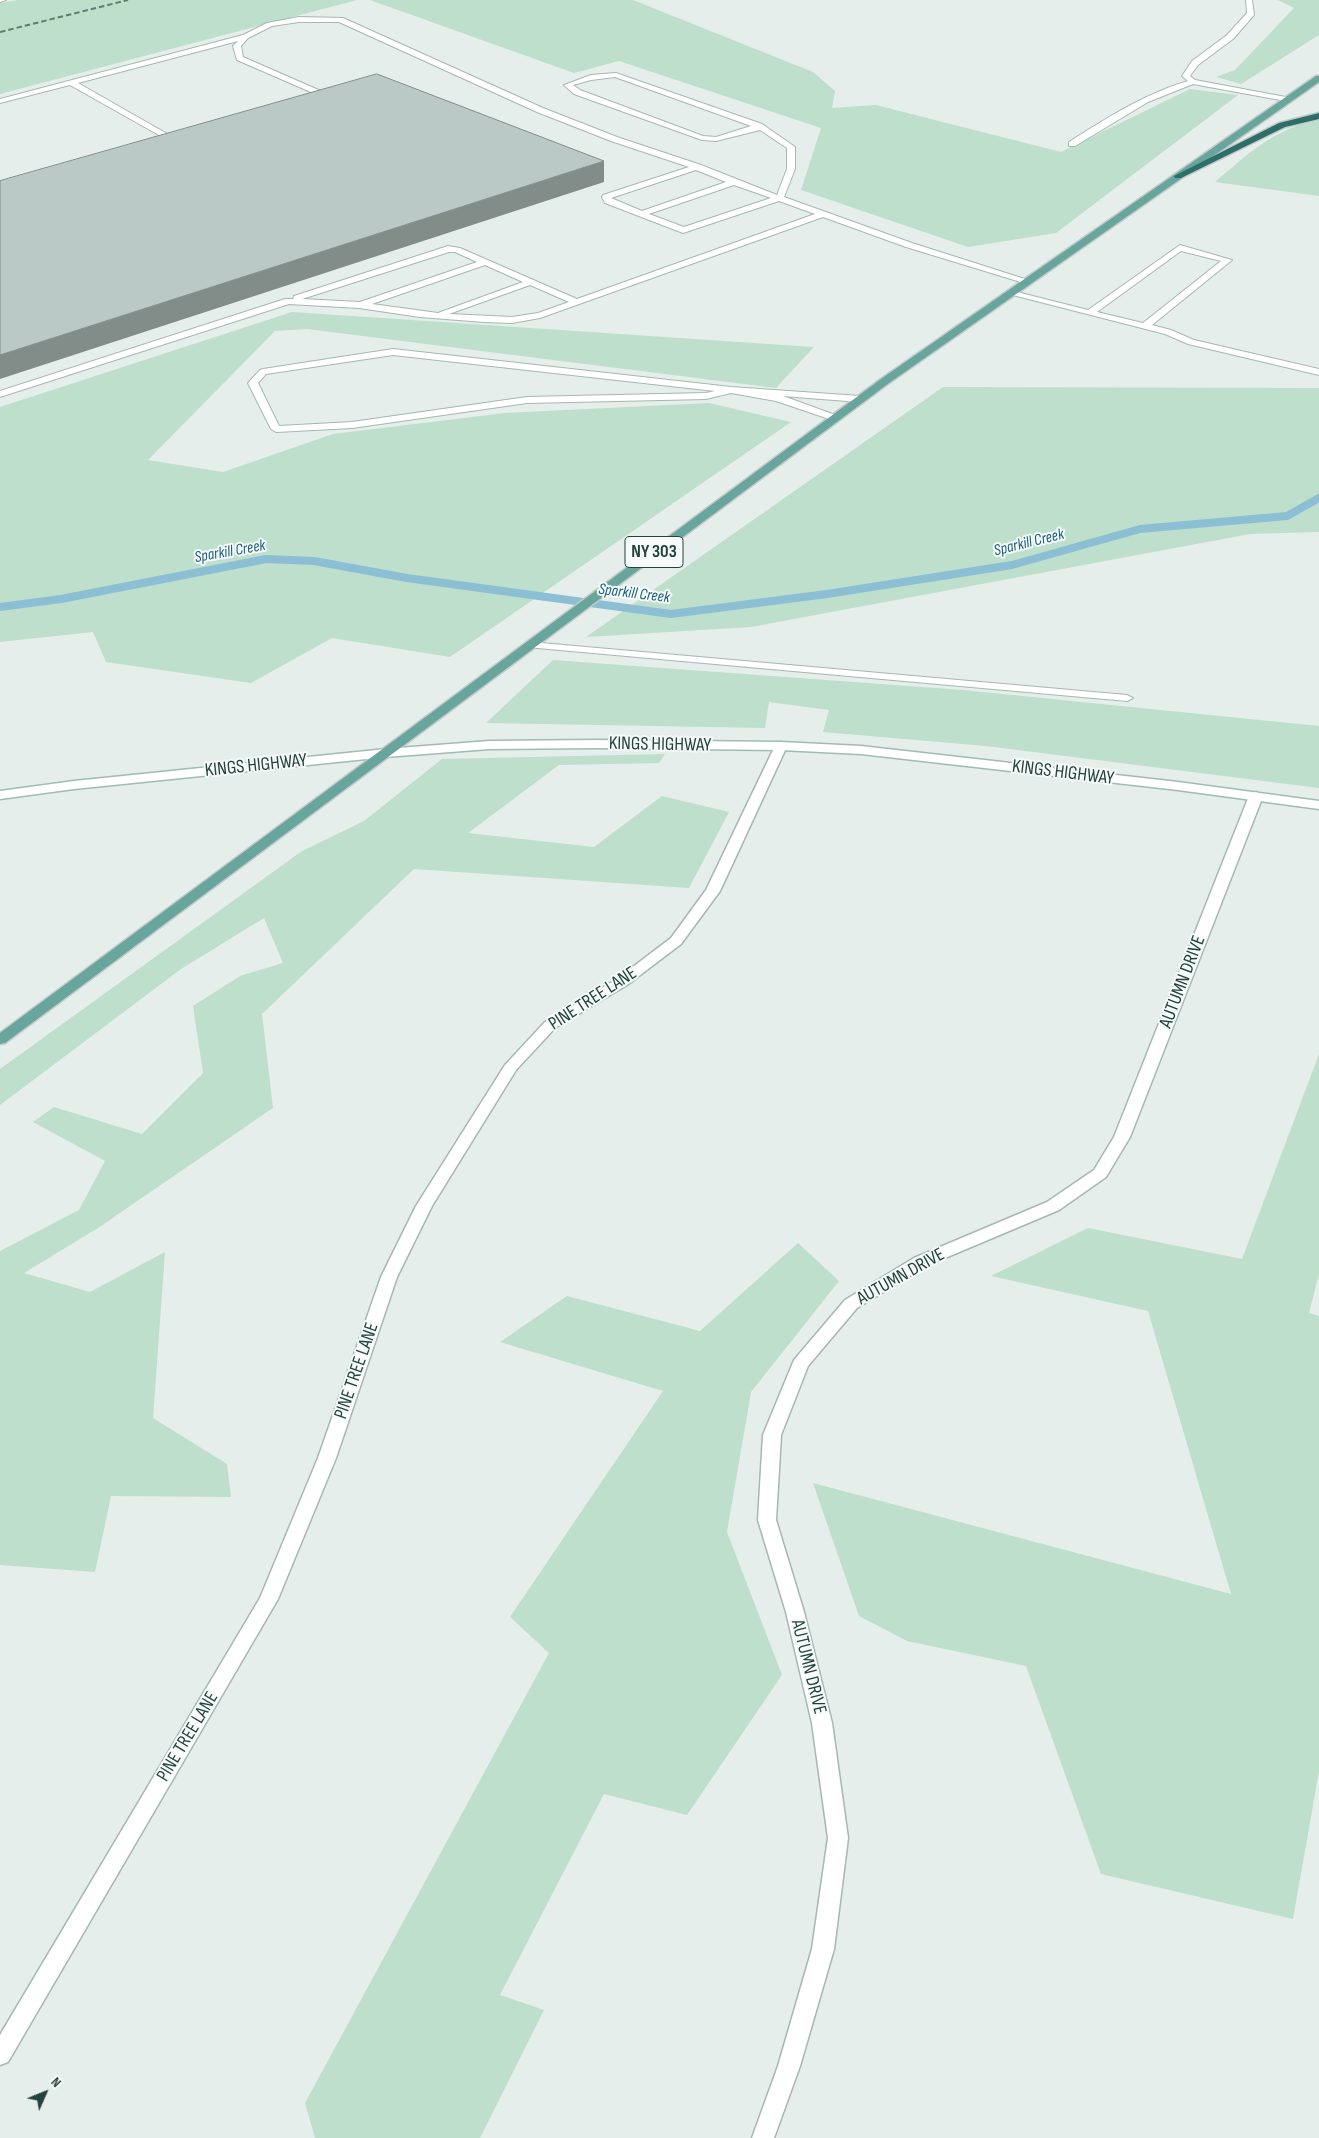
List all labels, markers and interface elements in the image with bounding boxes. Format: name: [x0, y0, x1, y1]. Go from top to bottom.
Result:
water label: Sparkill Creek: [992, 525, 1066, 561]
water label: Sparkill Creek: [193, 536, 267, 568]
road number: NY 303: [625, 536, 683, 568]
water label: Sparkill Creek: [597, 580, 671, 608]
street label: KINGS HIGHWAY: [609, 733, 711, 757]
street label: KINGS HIGHWAY: [204, 749, 308, 783]
street label: KINGS HIGHWAY: [1011, 755, 1115, 791]
street label: AUTUMN DRIVE: [1155, 933, 1211, 1031]
street label: PINE TREE LANE: [545, 962, 641, 1036]
street label: AUTUMN DRIVE: [853, 1244, 949, 1310]
street label: PINE TREE LANE: [330, 1320, 384, 1422]
street label: AUTUMN DRIVE: [785, 1617, 831, 1717]
street label: PINE TREE LANE: [152, 1688, 224, 1786]
north arrow: [20, 2068, 70, 2118]
text: N: [47, 2074, 65, 2091]

